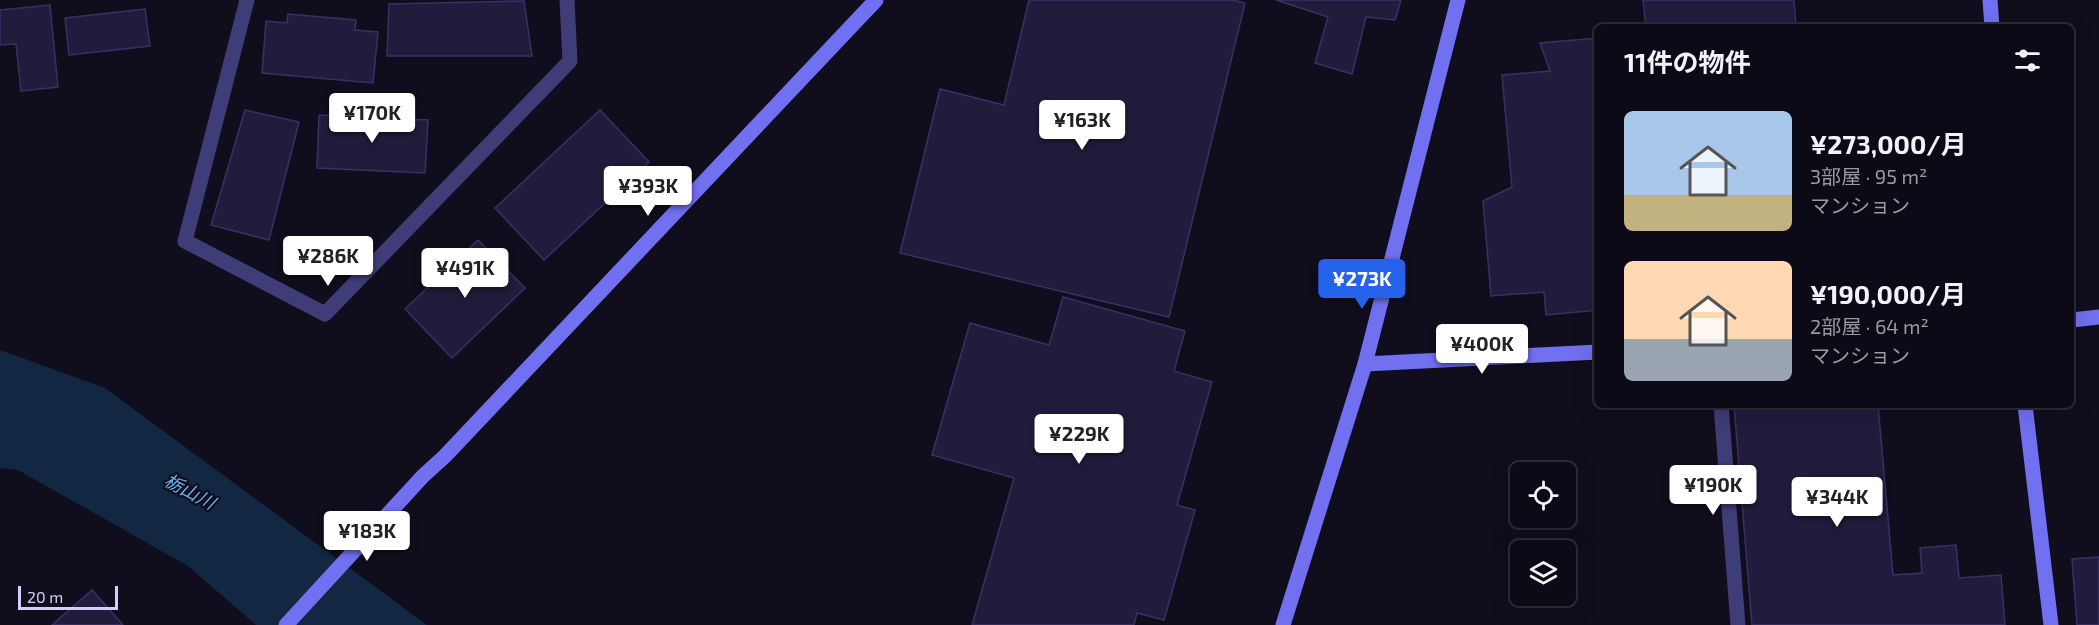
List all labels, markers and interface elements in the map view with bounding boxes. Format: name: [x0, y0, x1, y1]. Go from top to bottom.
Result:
icon: filters: [2011, 44, 2044, 77]
text: 11件の物件: [1624, 46, 1750, 77]
pin: ¥170K: [330, 93, 414, 144]
text: ¥170K: [343, 100, 401, 124]
pin: ¥163K: [1040, 100, 1124, 151]
text: ¥163K: [1053, 107, 1111, 131]
text: ¥273,000/月: [1810, 128, 1967, 159]
icon: home: [1672, 135, 1744, 207]
text: 3部屋 · 95 m²: [1810, 164, 1927, 188]
pin: ¥393K: [606, 166, 690, 217]
text: ¥393K: [618, 173, 678, 197]
text: マンション: [1810, 193, 1910, 217]
pin: ¥286K: [286, 236, 370, 287]
text: ¥286K: [297, 243, 359, 267]
pin: ¥491K: [423, 248, 507, 299]
text: ¥491K: [435, 255, 495, 279]
pin: ¥273K: [1320, 259, 1404, 310]
text: ¥273K: [1332, 266, 1392, 290]
text: ¥190,000/月: [1810, 278, 1966, 309]
icon: home: [1672, 285, 1744, 357]
text: 2部屋 · 64 m²: [1810, 314, 1929, 338]
pin: ¥400K: [1440, 324, 1524, 375]
text: ¥400K: [1450, 331, 1514, 355]
text: マンション: [1810, 343, 1910, 367]
pin: ¥229K: [1037, 414, 1121, 465]
text: ¥229K: [1049, 421, 1110, 445]
map controls: [1510, 462, 1576, 606]
button: locate: [1510, 462, 1576, 528]
pin: ¥190K: [1671, 465, 1755, 516]
water label: 栃山川: [161, 469, 221, 514]
text: ¥190K: [1683, 472, 1743, 496]
pin: ¥344K: [1795, 477, 1879, 528]
text: ¥344K: [1806, 484, 1868, 508]
pin: ¥183K: [325, 511, 409, 562]
text: ¥183K: [338, 518, 396, 542]
button: layers: [1510, 540, 1576, 606]
scale bar: [18, 583, 118, 610]
text: 20 m: [27, 587, 63, 606]

